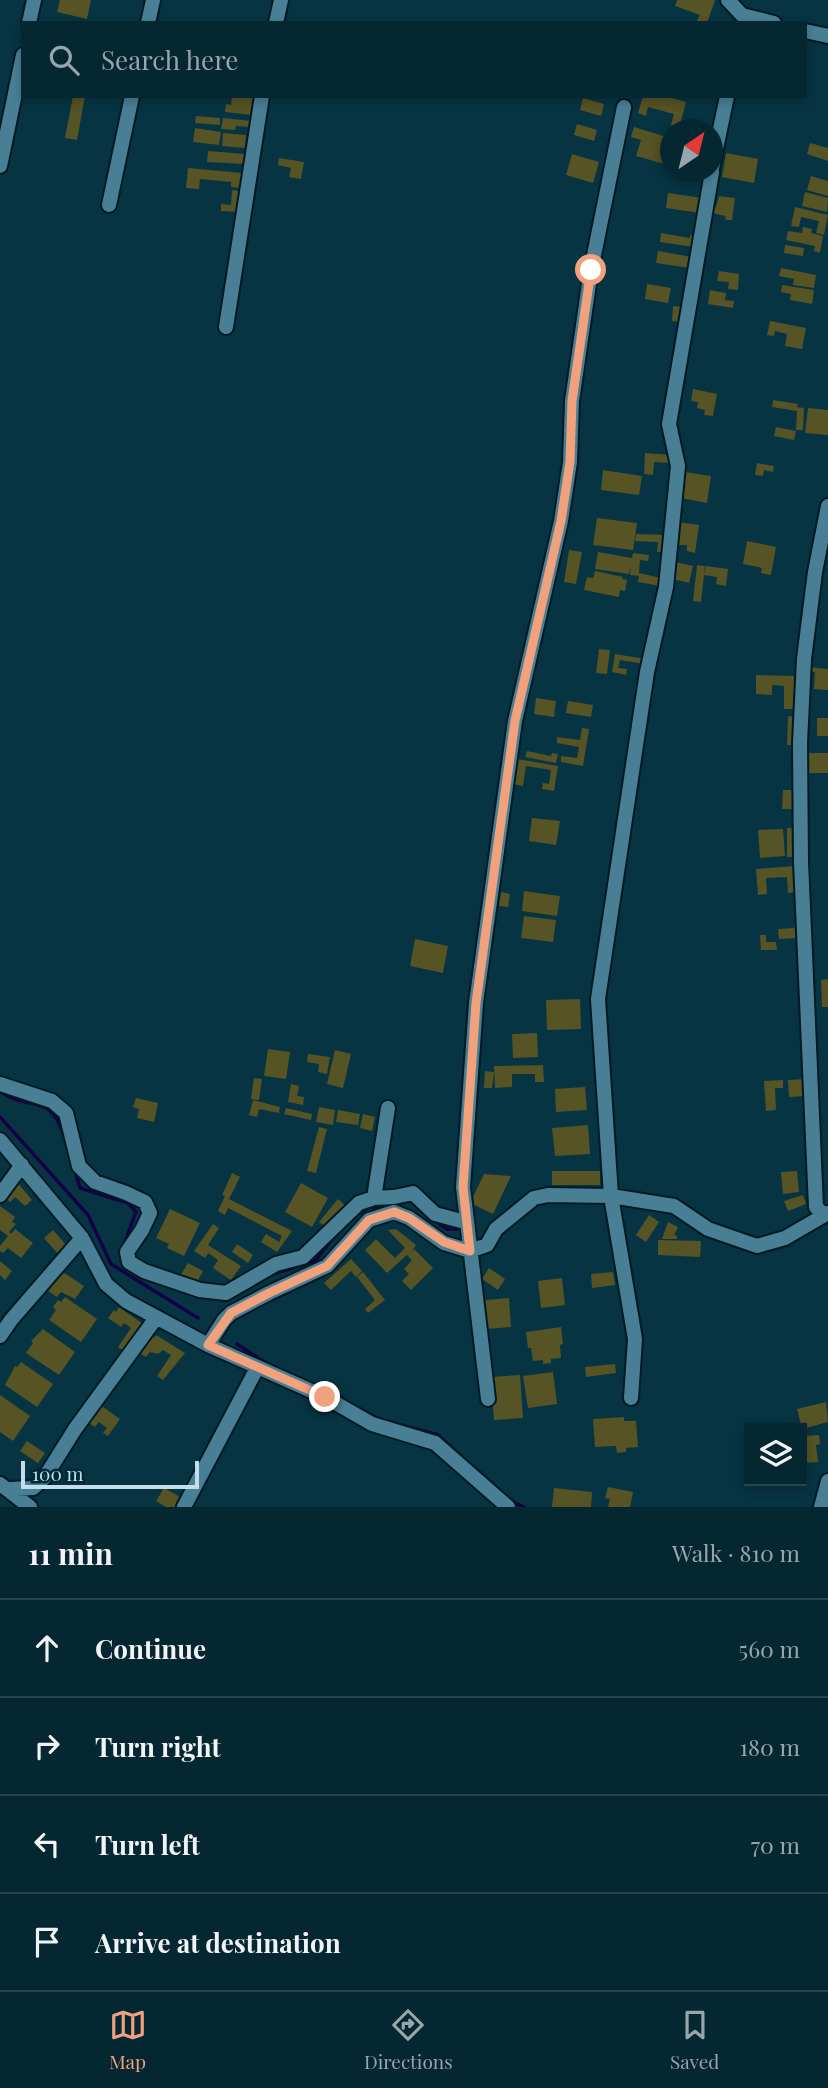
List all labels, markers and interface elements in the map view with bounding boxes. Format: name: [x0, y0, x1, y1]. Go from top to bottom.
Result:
search box: [21, 21, 807, 98]
icon: search: [45, 41, 83, 79]
text: Search here: [101, 42, 238, 77]
north arrow: [660, 119, 723, 182]
route start: [575, 254, 606, 285]
route end: [309, 1381, 340, 1412]
map controls: [744, 1423, 807, 1486]
button: layers: [744, 1423, 807, 1486]
scale bar: [21, 1458, 200, 1490]
text: 100 m: [32, 1460, 83, 1486]
text: 11 min: [28, 1533, 113, 1573]
text: Walk · 810 m: [672, 1537, 800, 1568]
icon: ahead: [28, 1629, 66, 1667]
text: Continue: [95, 1631, 206, 1666]
text: 560 m: [739, 1633, 800, 1664]
icon: right: [28, 1727, 66, 1765]
text: Turn right: [95, 1729, 221, 1764]
text: 180 m: [740, 1731, 800, 1762]
icon: left: [28, 1825, 66, 1863]
text: Turn left: [95, 1827, 200, 1862]
text: 70 m: [751, 1829, 800, 1860]
icon: arrive: [28, 1923, 66, 1961]
text: Arrive at destination: [95, 1925, 341, 1960]
tab: Map: [109, 2006, 147, 2074]
tab: Directions: [364, 2006, 453, 2074]
tab: Saved: [670, 2006, 719, 2074]

